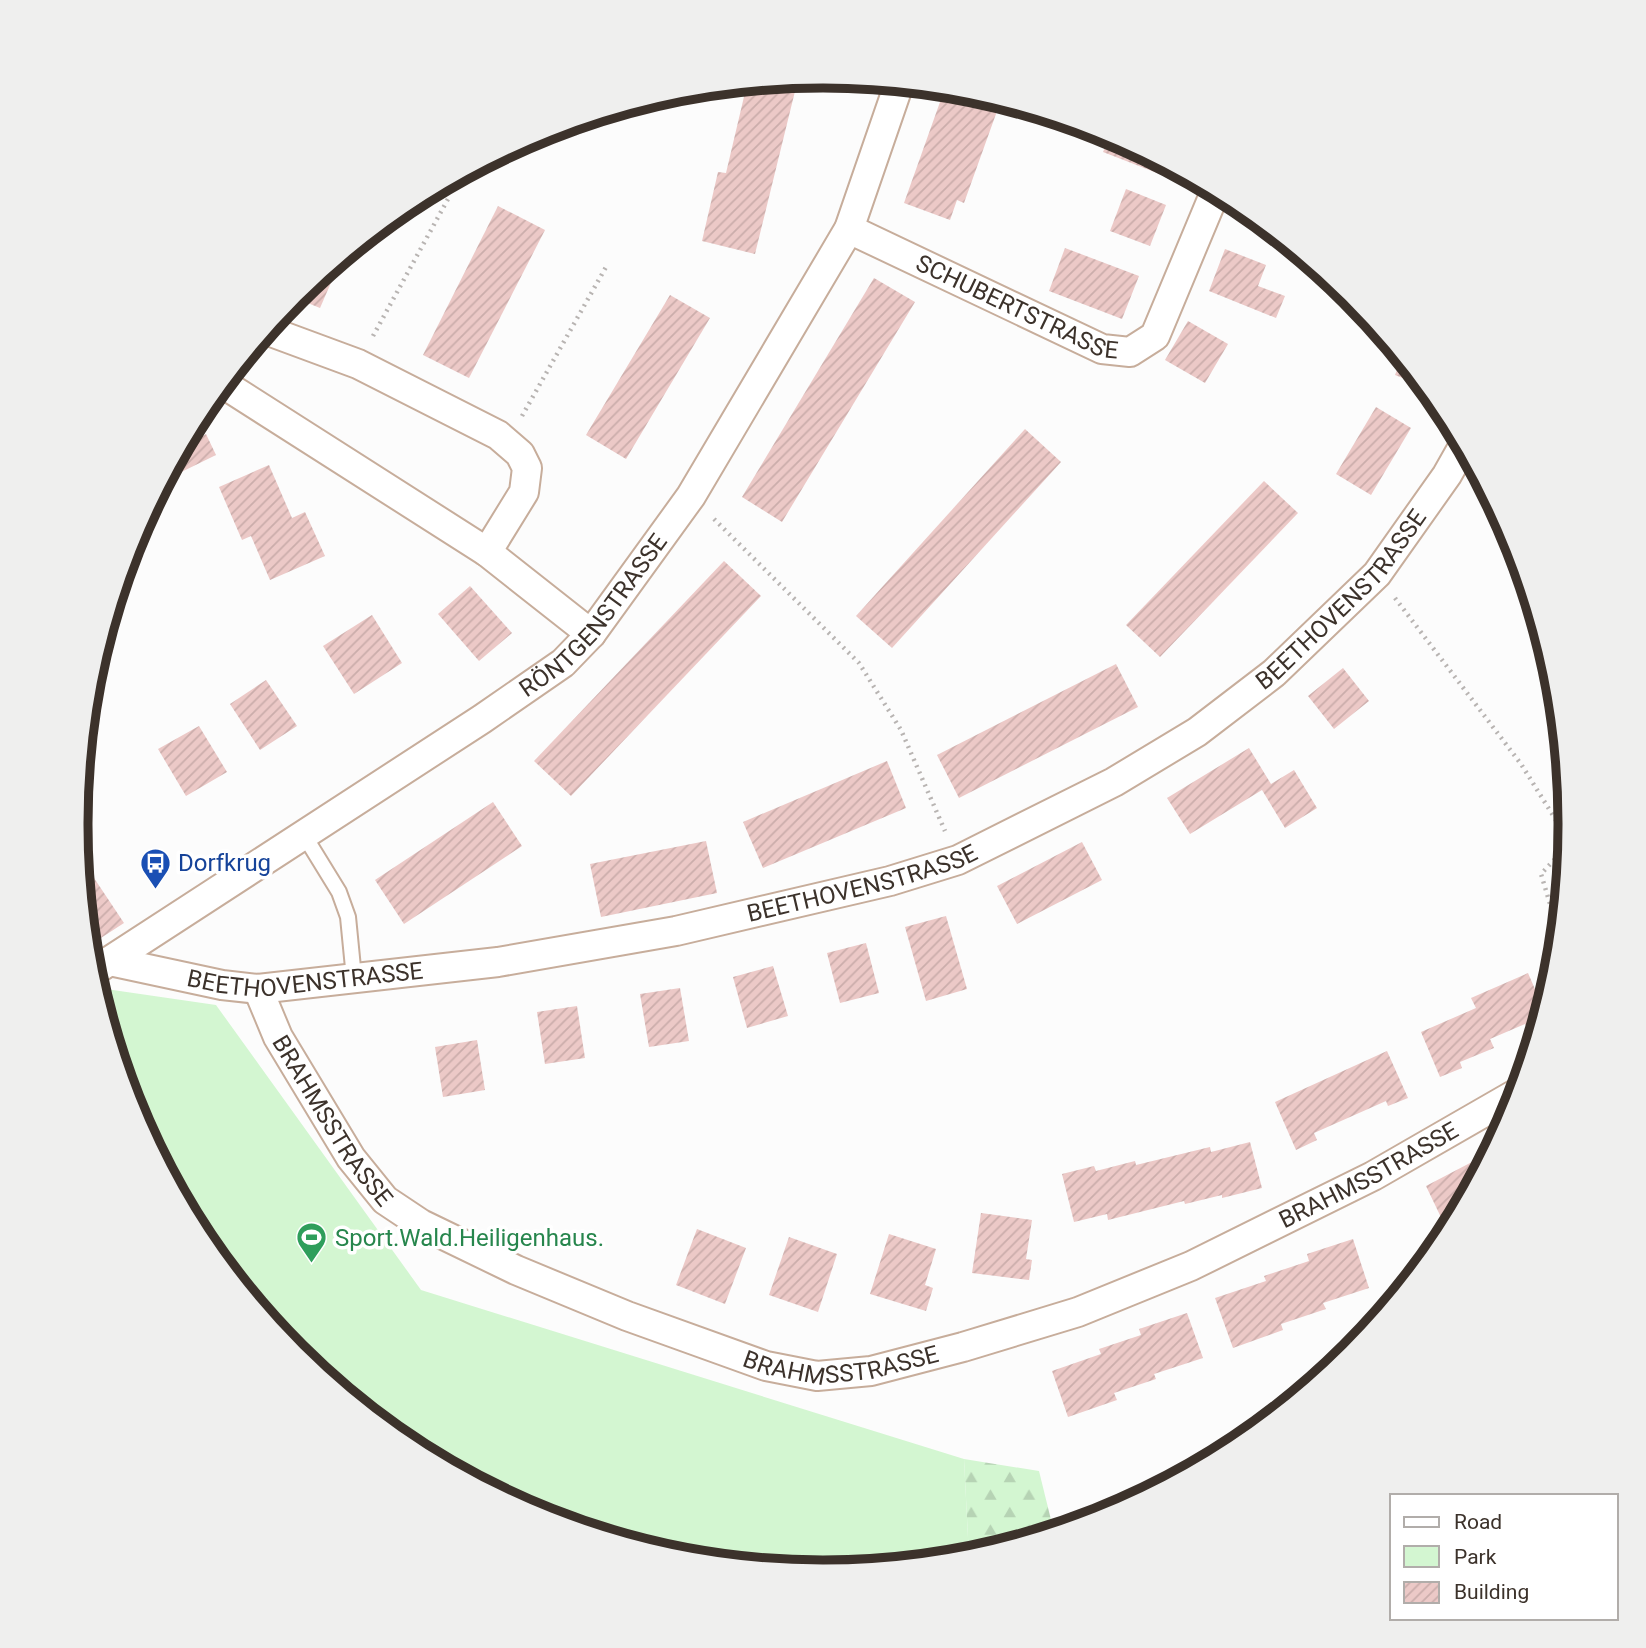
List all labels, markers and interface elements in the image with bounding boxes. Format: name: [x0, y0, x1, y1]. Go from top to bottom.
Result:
street label: SCHUBERTSTRASSE: [912, 249, 1120, 365]
street label: BEETHOVENSTRASSE: [1250, 504, 1432, 696]
street label: RÖNTGENSTRASSE: [514, 528, 673, 703]
street label: BEETHOVENSTRASSE: [744, 839, 982, 928]
bus stop icon: Dorfkrug: [138, 846, 172, 890]
place label: Dorfkrug: [178, 849, 271, 877]
street label: BEETHOVENSTRASSE: [185, 957, 424, 1003]
street label: BRAHMSSTRASSE: [266, 1030, 398, 1212]
street label: BRAHMSSTRASSE: [1274, 1116, 1463, 1234]
sports icon: Sport.Wald.Heiligenhaus.: [295, 1221, 329, 1265]
place label: Sport.Wald.Heiligenhaus.: [335, 1224, 604, 1252]
street label: BRAHMSSTRASSE: [739, 1340, 942, 1391]
legend: [1390, 1494, 1618, 1620]
text: Road: [1454, 1510, 1502, 1534]
text: Park: [1454, 1545, 1497, 1569]
text: Building: [1454, 1580, 1529, 1604]

